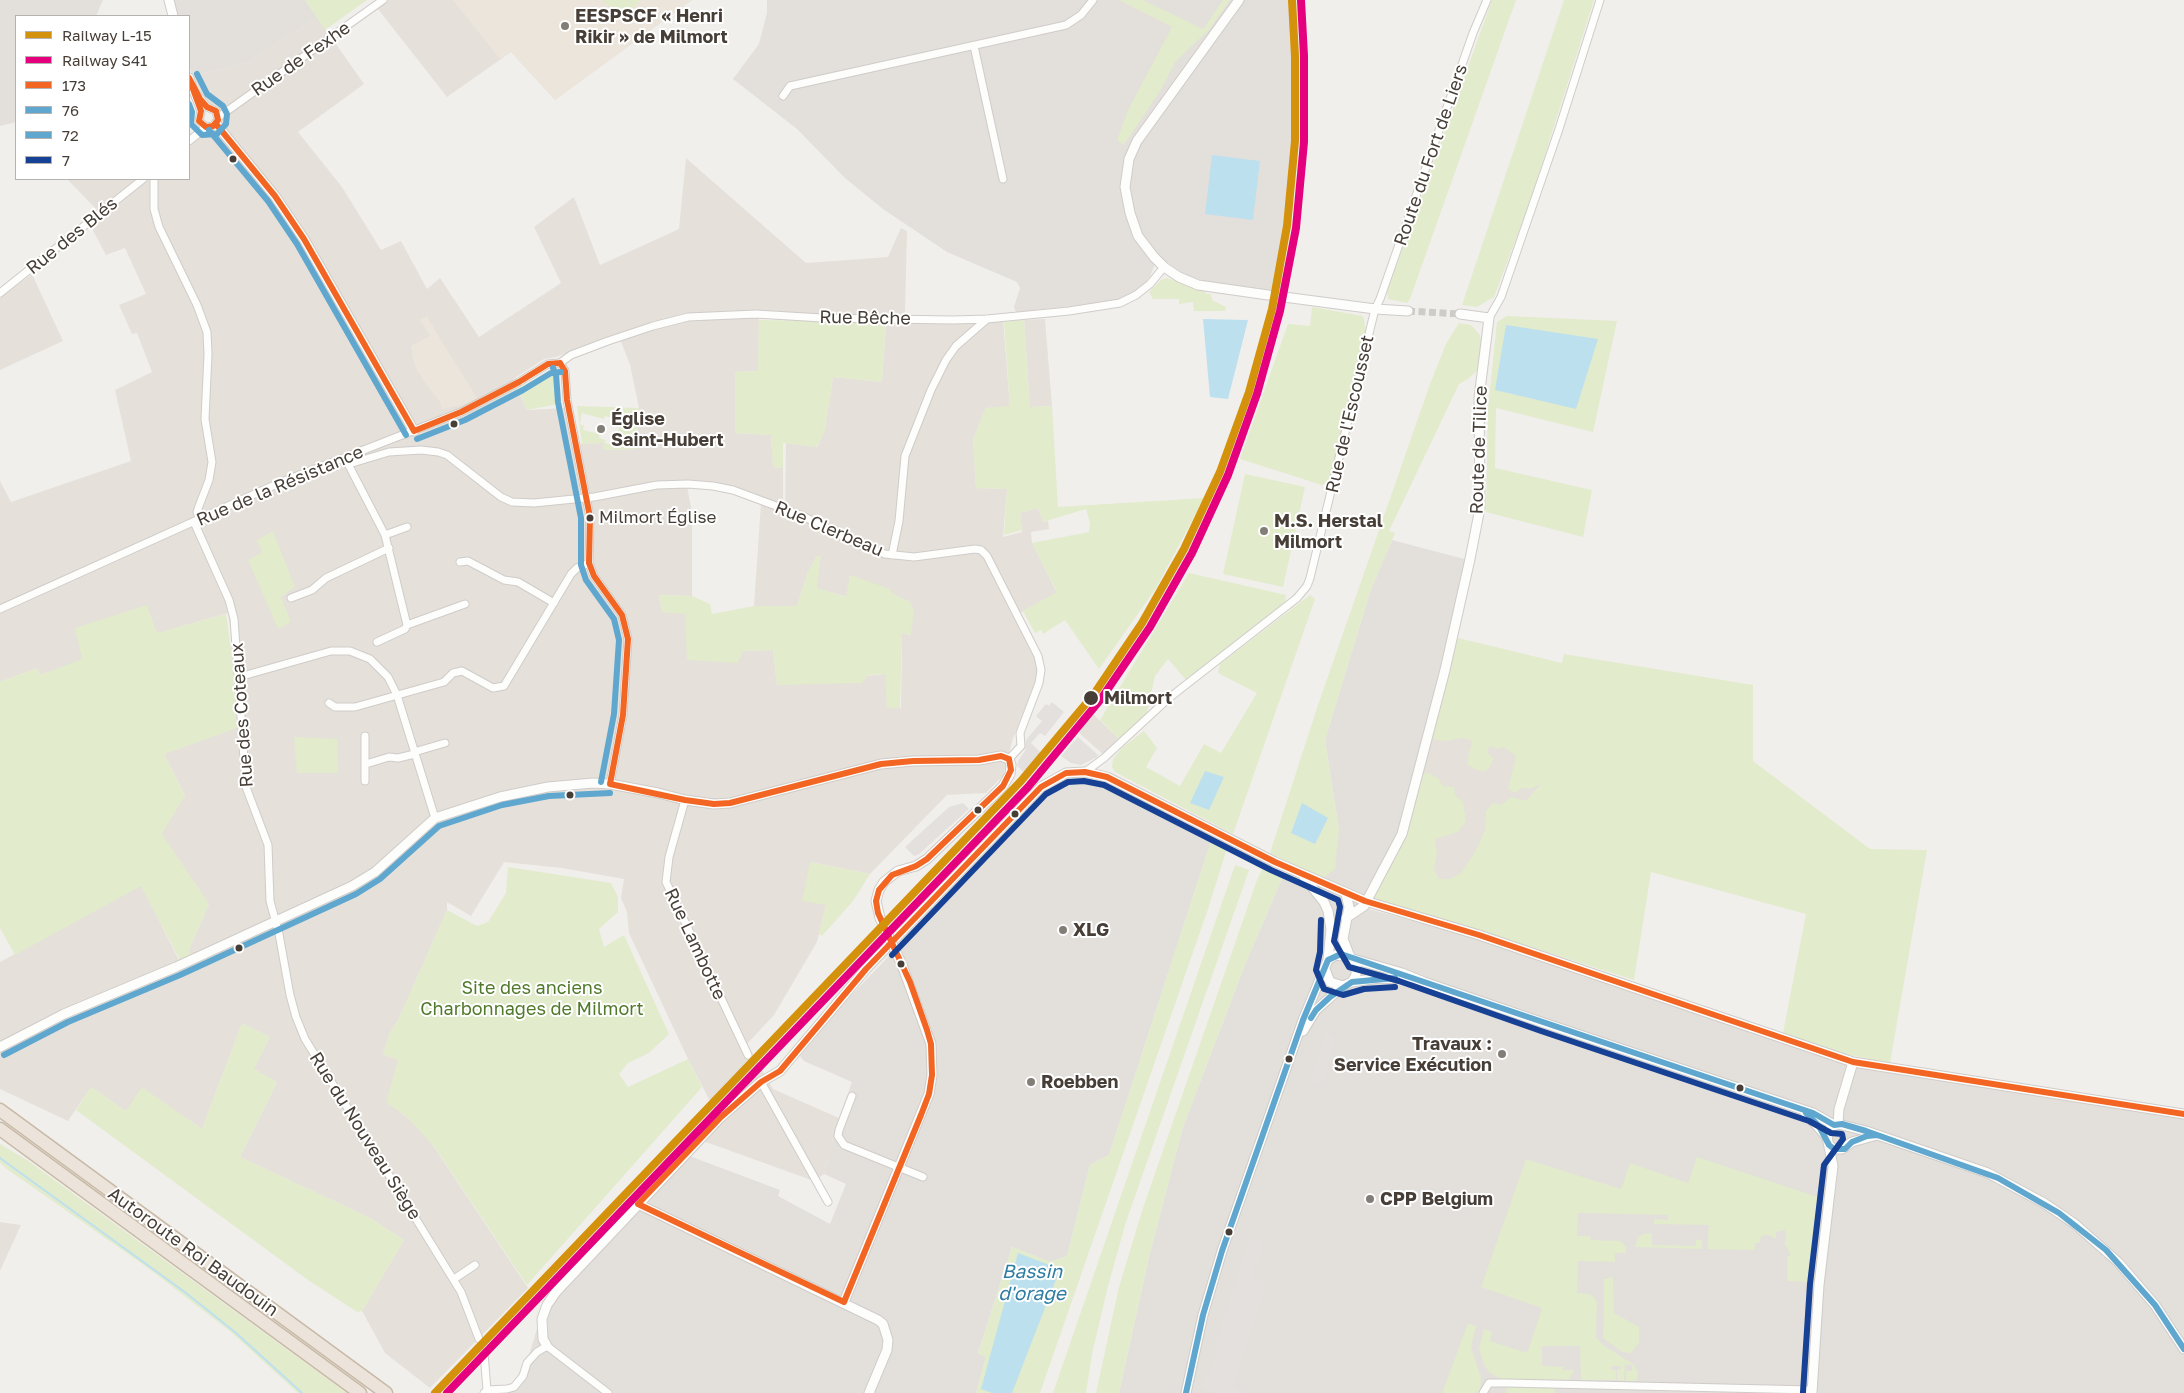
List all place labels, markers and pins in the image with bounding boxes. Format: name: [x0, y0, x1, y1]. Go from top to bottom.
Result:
place label: EESPSCF « Henri Rikir » de Milmort: [575, 5, 728, 48]
marker: EESPSCF « Henri Rikir » de Milmort: [559, 20, 571, 32]
unlabelled marker: [228, 154, 238, 164]
place label: Église Saint-Hubert: [611, 408, 724, 450]
unlabelled marker: [449, 419, 459, 429]
marker: Église Saint-Hubert: [595, 423, 607, 435]
place label: Milmort Église: [599, 508, 716, 528]
place label: M.S. Herstal Milmort: [1274, 510, 1383, 552]
marker: Milmort Église: [585, 513, 595, 523]
marker: M.S. Herstal Milmort: [1258, 525, 1270, 537]
place label: Milmort: [1104, 687, 1172, 709]
marker: Milmort: [1082, 689, 1100, 707]
unlabelled marker: [565, 790, 575, 800]
unlabelled marker: [973, 805, 983, 815]
unlabelled marker: [1010, 809, 1020, 819]
place label: XLG: [1073, 919, 1109, 941]
marker: XLG: [1057, 924, 1069, 936]
unlabelled marker: [234, 943, 244, 953]
unlabelled marker: [896, 959, 906, 969]
place label: Travaux : Service Exécution: [1334, 1033, 1492, 1076]
marker: Travaux : Service Exécution: [1496, 1048, 1508, 1060]
unlabelled marker: [1284, 1054, 1294, 1064]
place label: Roebben: [1041, 1071, 1118, 1093]
marker: Roebben: [1025, 1076, 1037, 1088]
unlabelled marker: [1735, 1083, 1745, 1093]
place label: CPP Belgium: [1380, 1188, 1493, 1210]
marker: CPP Belgium: [1364, 1193, 1376, 1205]
unlabelled marker: [1224, 1227, 1234, 1237]

